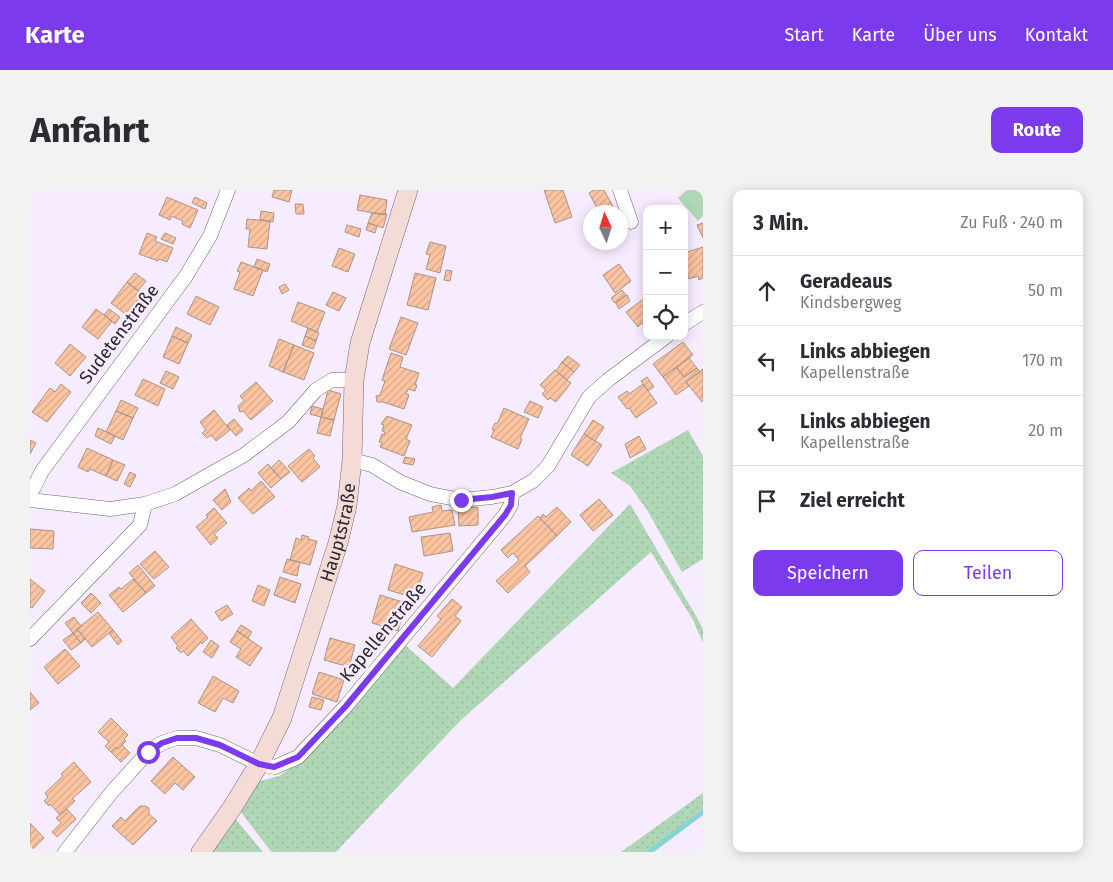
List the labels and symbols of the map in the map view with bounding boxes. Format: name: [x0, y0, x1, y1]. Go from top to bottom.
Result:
north arrow: [583, 205, 628, 250]
street label: Sudetenstraße: [74, 280, 164, 388]
street label: Hauptstraße: [315, 482, 360, 585]
route end: [450, 489, 473, 512]
street label: Kapellenstraße: [335, 578, 431, 686]
route start: [137, 741, 160, 764]

